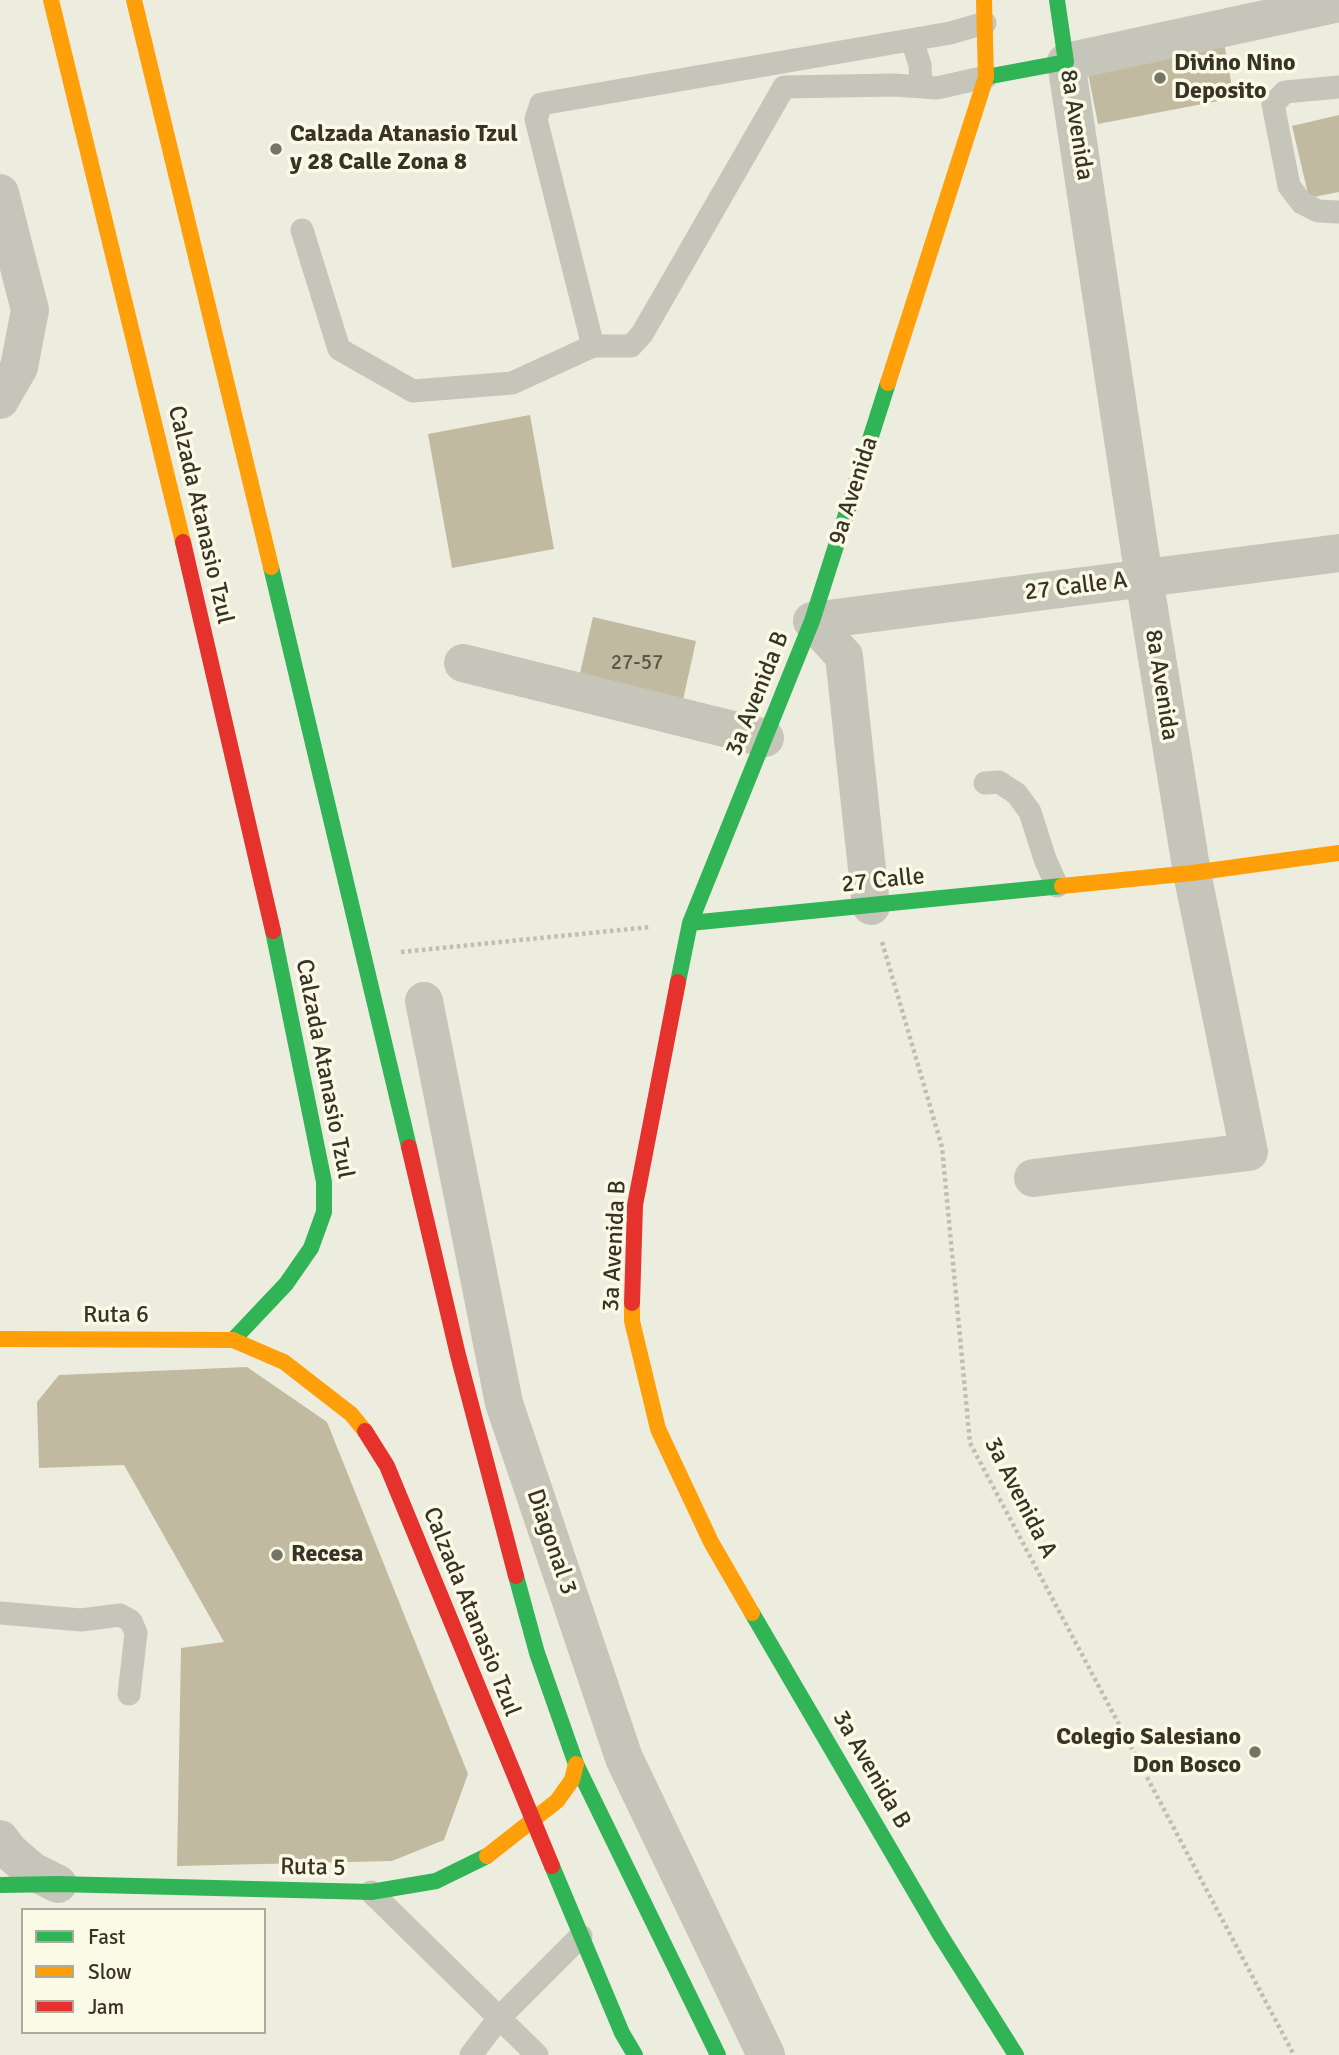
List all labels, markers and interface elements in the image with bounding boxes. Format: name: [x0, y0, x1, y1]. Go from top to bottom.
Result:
place label: Divino Nino Deposito: [1174, 50, 1296, 106]
street label: 8a Avenida: [1053, 68, 1099, 182]
marker: Divino Nino Deposito: [1152, 70, 1168, 86]
place label: Calzada Atanasio Tzul y 28 Calle Zona 8: [290, 121, 518, 177]
marker: Calzada Atanasio Tzul y 28 Calle Zona 8: [268, 141, 284, 157]
street label: Calzada Atanasio Tzul: [161, 403, 239, 627]
street label: 9a Avenida: [823, 433, 885, 549]
street label: 27 Calle A: [1023, 566, 1129, 608]
street label: 3a Avenida B: [720, 628, 796, 760]
street label: 8a Avenida: [1138, 628, 1184, 742]
house number: 27-57: [611, 650, 663, 676]
street label: 27 Calle: [840, 862, 926, 900]
street label: Calzada Atanasio Tzul: [289, 957, 359, 1181]
street label: 3a Avenida B: [597, 1180, 633, 1312]
street label: Ruta 6: [83, 1302, 149, 1330]
street label: 3a Avenida A: [977, 1433, 1063, 1563]
street label: Diagonal 3: [520, 1485, 582, 1599]
street label: Calzada Atanasio Tzul: [416, 1503, 526, 1721]
place label: Recesa: [291, 1541, 363, 1569]
marker: Recesa: [269, 1547, 285, 1563]
street label: 3a Avenida B: [826, 1706, 916, 1834]
place label: Colegio Salesiano Don Bosco: [1056, 1724, 1241, 1780]
marker: Colegio Salesiano Don Bosco: [1247, 1744, 1263, 1760]
street label: Ruta 5: [280, 1853, 346, 1883]
legend: [21, 1908, 266, 2034]
text: Fast: [88, 1924, 125, 1950]
text: Slow: [88, 1959, 132, 1985]
text: Jam: [88, 1994, 124, 2020]

